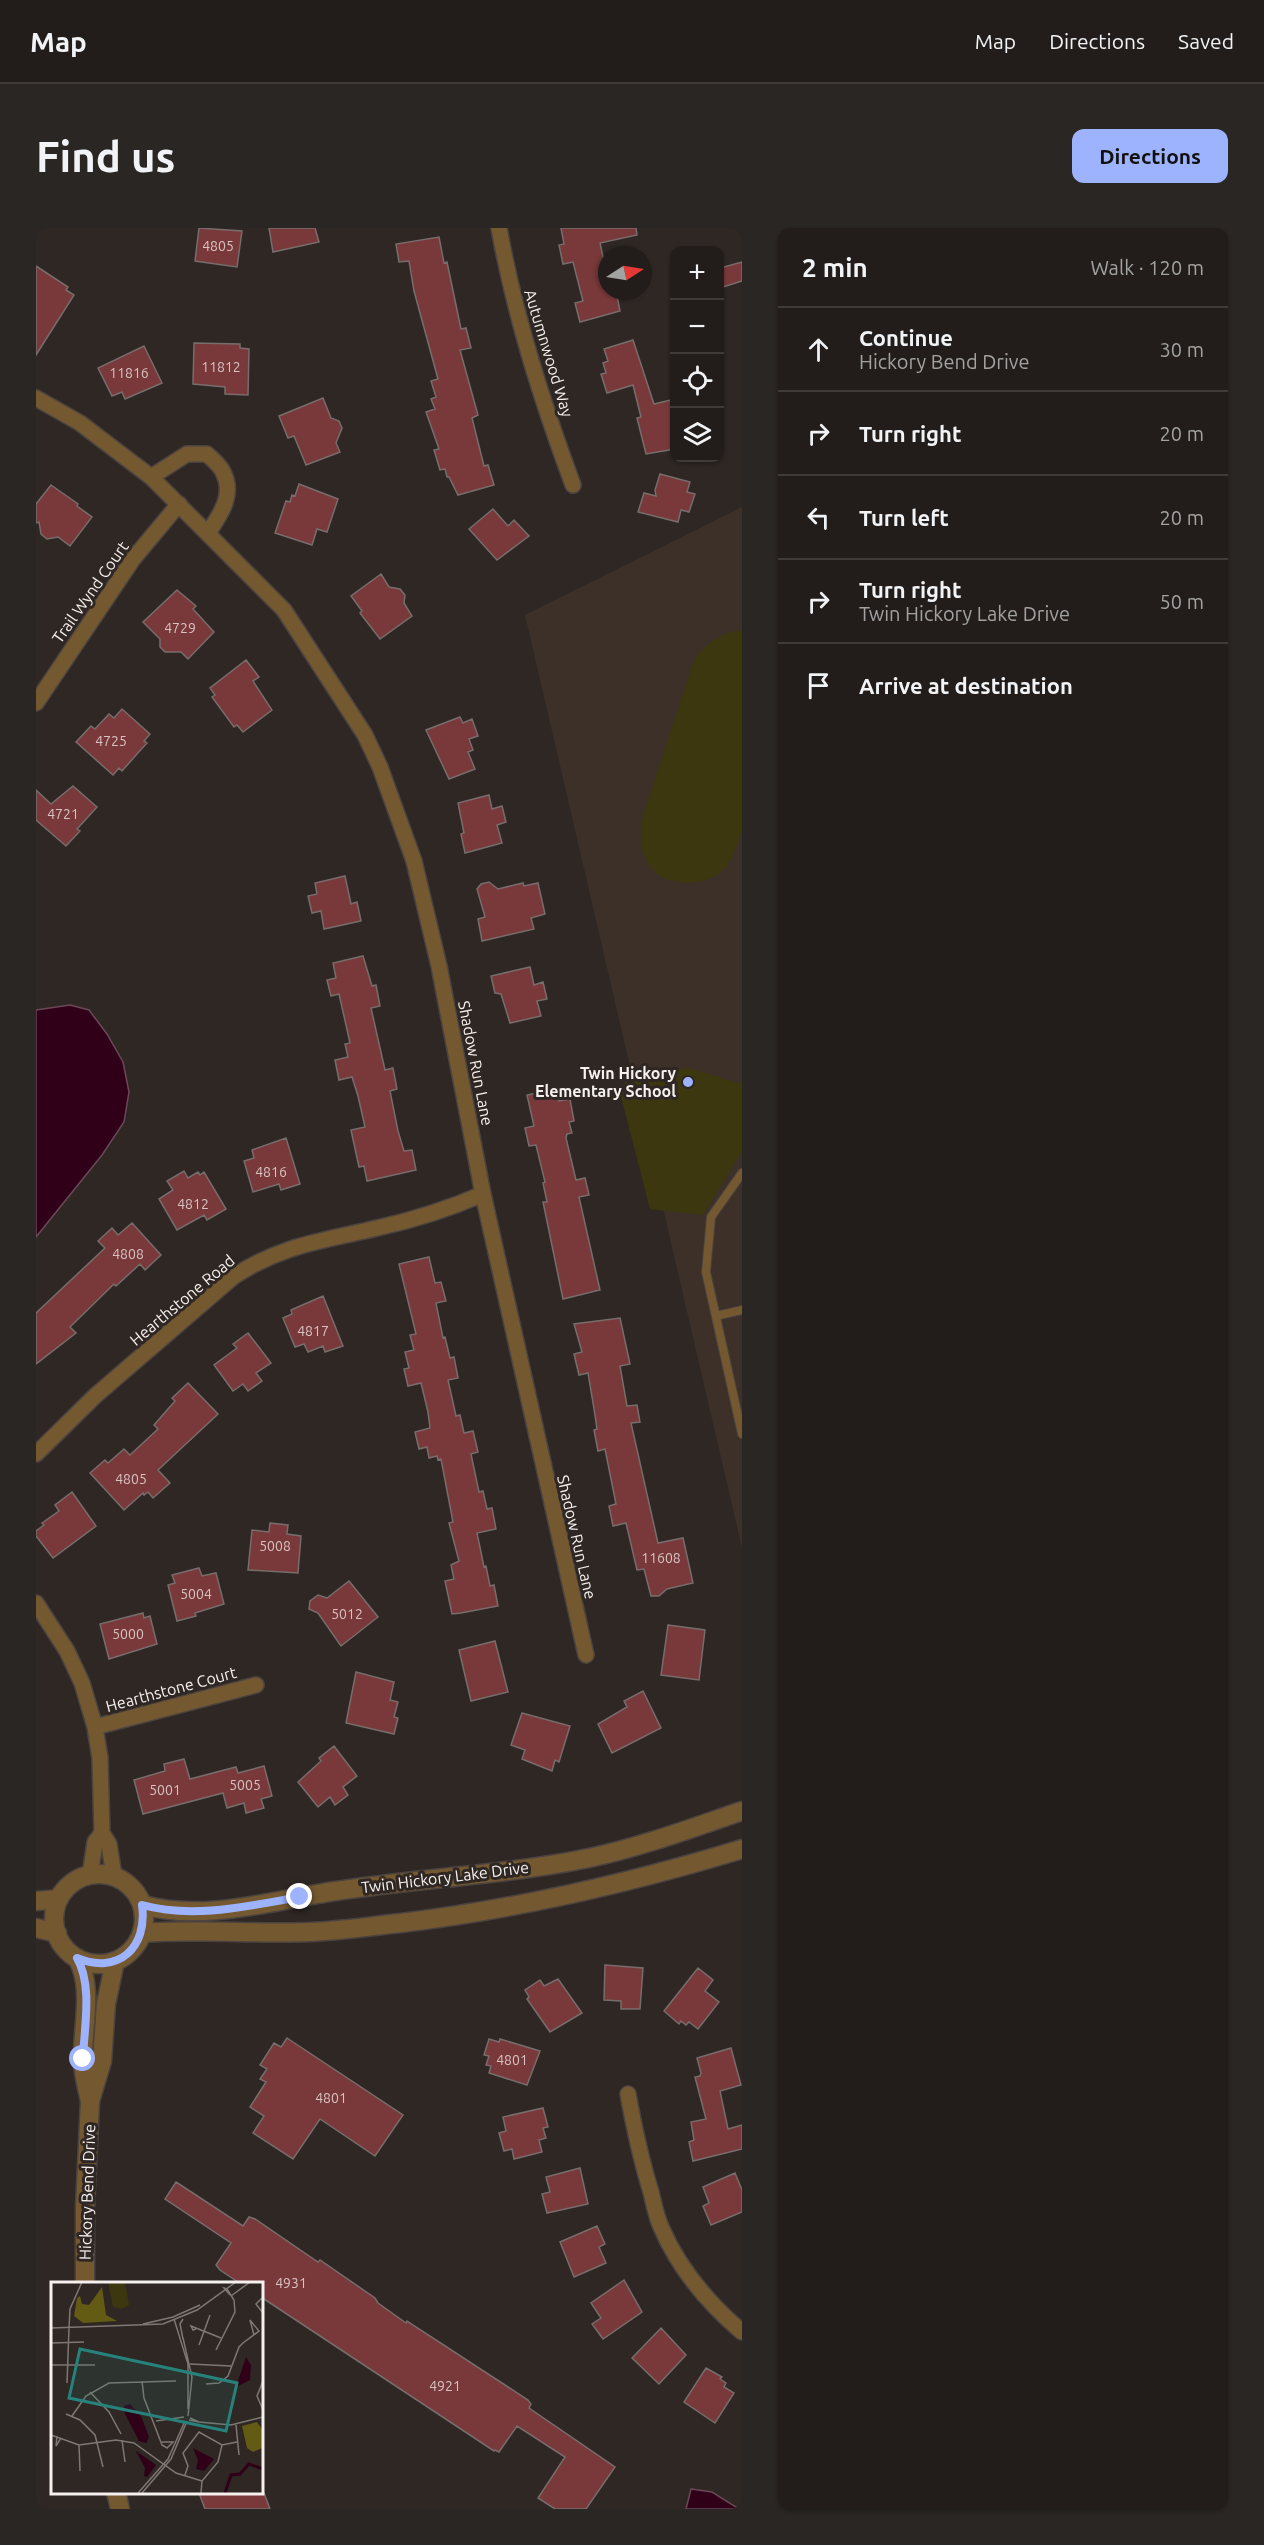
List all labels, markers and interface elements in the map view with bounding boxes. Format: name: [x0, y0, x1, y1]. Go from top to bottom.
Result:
text: Map: [30, 26, 87, 57]
text: Map: [975, 29, 1016, 53]
text: Directions: [1049, 29, 1145, 53]
text: Saved: [1178, 29, 1234, 53]
button: Directions: [1072, 129, 1228, 183]
text: Find us: [36, 133, 175, 180]
house number: 4805: [202, 238, 234, 254]
north arrow: [598, 246, 652, 300]
map controls: [670, 246, 724, 462]
button: +: [670, 246, 724, 300]
text: 2 min: [802, 253, 868, 282]
text: Walk · 120 m: [1091, 256, 1204, 279]
street label: Autumnwood Way: [521, 287, 577, 419]
button: −: [670, 300, 724, 354]
text: Continue: [859, 325, 953, 350]
icon: ahead: [802, 333, 835, 366]
text: 30 m: [1160, 338, 1204, 361]
text: Hickory Bend Drive: [859, 350, 1029, 373]
button: locate: [670, 354, 724, 408]
house number: 11812: [201, 359, 241, 375]
house number: 11816: [109, 365, 149, 381]
button: layers: [670, 408, 724, 462]
icon: right: [802, 417, 835, 450]
text: Turn right: [859, 421, 961, 446]
text: 20 m: [1160, 422, 1204, 445]
icon: left: [802, 501, 835, 534]
text: Turn left: [859, 505, 949, 530]
text: 20 m: [1160, 506, 1204, 529]
street label: Trail Wynd Court: [48, 537, 132, 646]
text: Turn right: [859, 577, 961, 602]
icon: right: [802, 585, 835, 618]
text: 50 m: [1160, 590, 1204, 613]
text: Twin Hickory Lake Drive: [859, 602, 1070, 625]
house number: 4729: [164, 620, 196, 636]
icon: arrive: [802, 669, 835, 702]
text: Arrive at destination: [859, 673, 1073, 698]
house number: 4725: [95, 733, 127, 749]
house number: 4721: [47, 806, 79, 822]
street label: Shadow Run Lane: [455, 999, 497, 1127]
place label: Twin Hickory Elementary School: [535, 1064, 676, 1100]
marker: Twin Hickory Elementary School: [681, 1075, 695, 1089]
house number: 4816: [255, 1164, 287, 1180]
house number: 4812: [177, 1196, 209, 1212]
house number: 4808: [112, 1246, 144, 1262]
street label: Hearthstone Road: [126, 1251, 238, 1349]
house number: 4817: [297, 1323, 329, 1339]
house number: 4805: [115, 1471, 147, 1487]
street label: Shadow Run Lane: [554, 1473, 600, 1601]
house number: 5008: [259, 1538, 291, 1554]
house number: 11608: [641, 1550, 681, 1566]
house number: 5004: [180, 1586, 212, 1602]
house number: 5012: [331, 1606, 363, 1622]
house number: 5000: [112, 1626, 144, 1642]
street label: Hearthstone Court: [104, 1663, 239, 1715]
house number: 5005: [229, 1777, 261, 1793]
house number: 5001: [149, 1782, 181, 1798]
street label: Twin Hickory Lake Drive: [360, 1858, 530, 1896]
route end: [286, 1883, 312, 1909]
route start: [69, 2045, 95, 2071]
house number: 4801: [496, 2052, 528, 2068]
house number: 4801: [315, 2090, 347, 2106]
street label: Hickory Bend Drive: [76, 2124, 98, 2260]
house number: 4931: [275, 2275, 307, 2291]
inset map: [51, 2282, 262, 2494]
house number: 4921: [429, 2378, 461, 2394]

